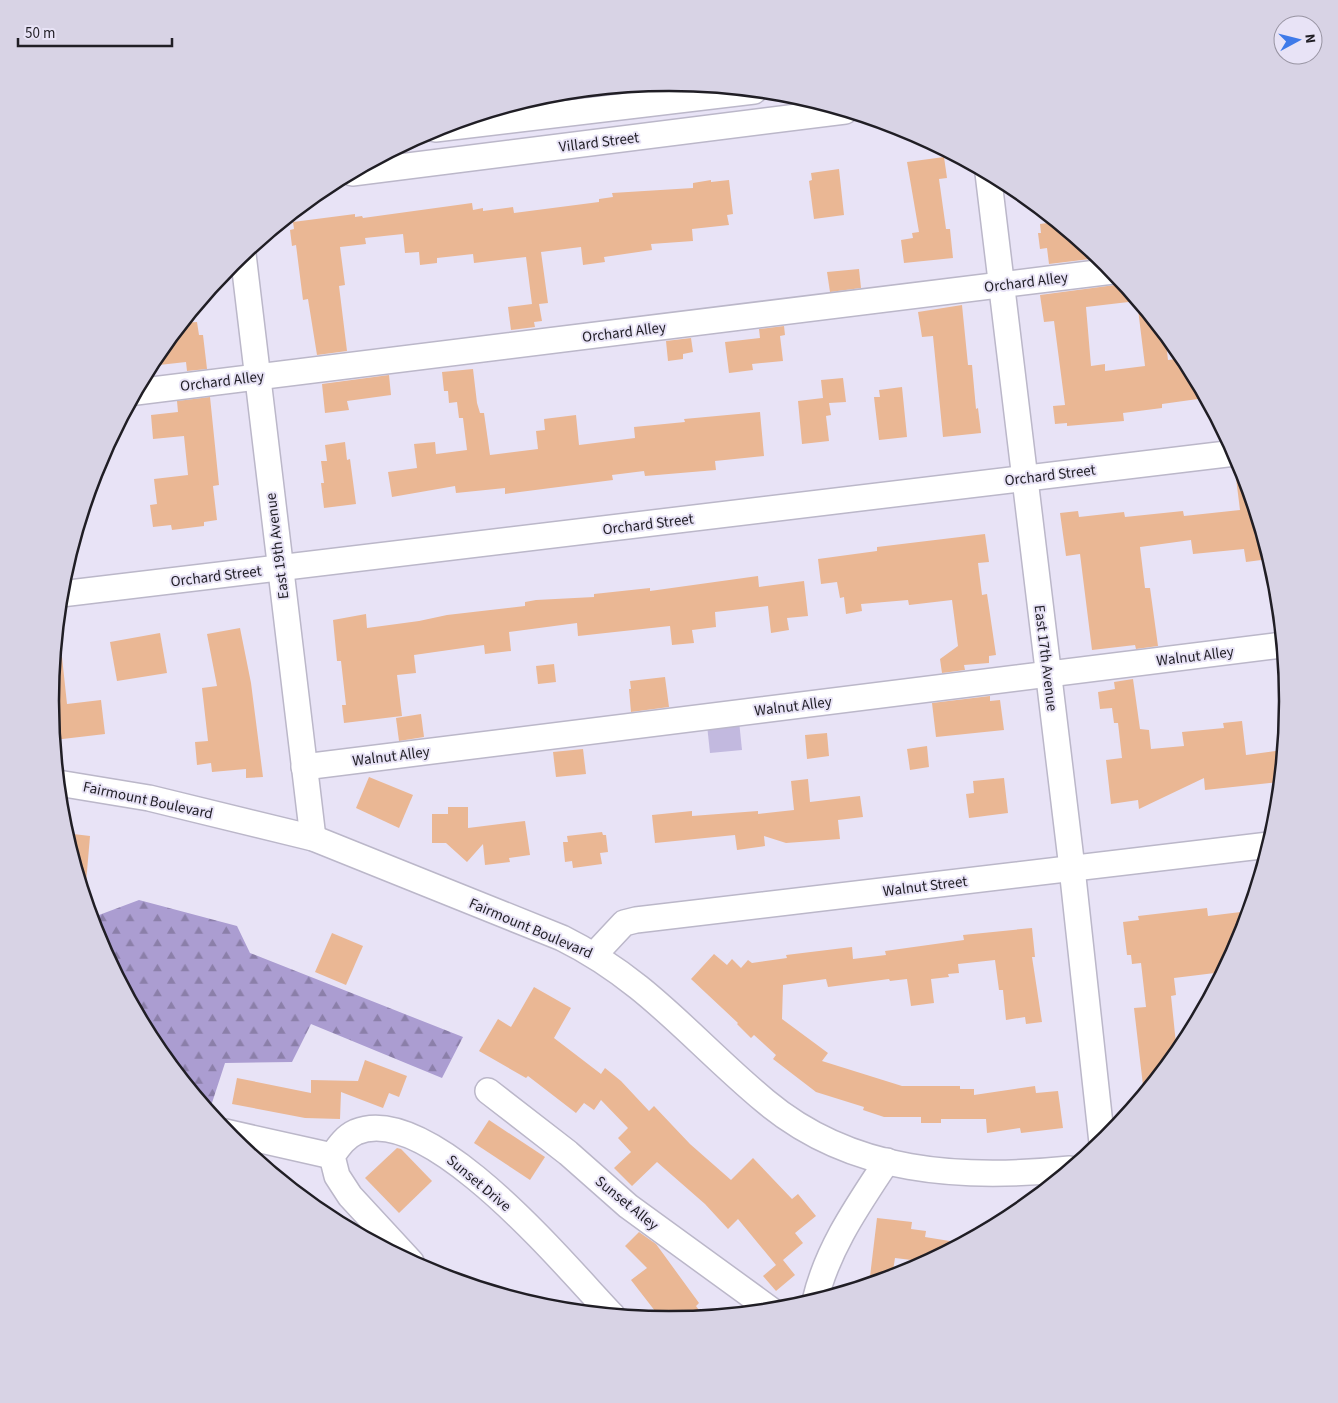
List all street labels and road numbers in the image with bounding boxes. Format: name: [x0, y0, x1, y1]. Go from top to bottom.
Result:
street label: Villard Street: [558, 127, 640, 158]
street label: Orchard Alley: [983, 267, 1069, 298]
street label: Orchard Alley: [581, 317, 667, 348]
street label: Orchard Alley: [179, 366, 265, 397]
street label: Orchard Street: [1003, 459, 1097, 491]
street label: East 19th Avenue: [261, 492, 294, 600]
street label: Orchard Street: [601, 508, 695, 540]
street label: Orchard Street: [169, 560, 263, 592]
street label: East 17th Avenue: [1029, 604, 1062, 712]
street label: Walnut Alley: [1155, 641, 1235, 672]
street label: Walnut Alley: [753, 691, 833, 722]
street label: Walnut Alley: [351, 741, 431, 772]
street label: Fairmount Boulevard: [81, 776, 215, 825]
street label: Walnut Street: [882, 871, 969, 902]
street label: Fairmount Boulevard: [466, 893, 596, 964]
street label: Sunset Drive: [442, 1150, 516, 1217]
street label: Sunset Alley: [590, 1171, 663, 1236]

